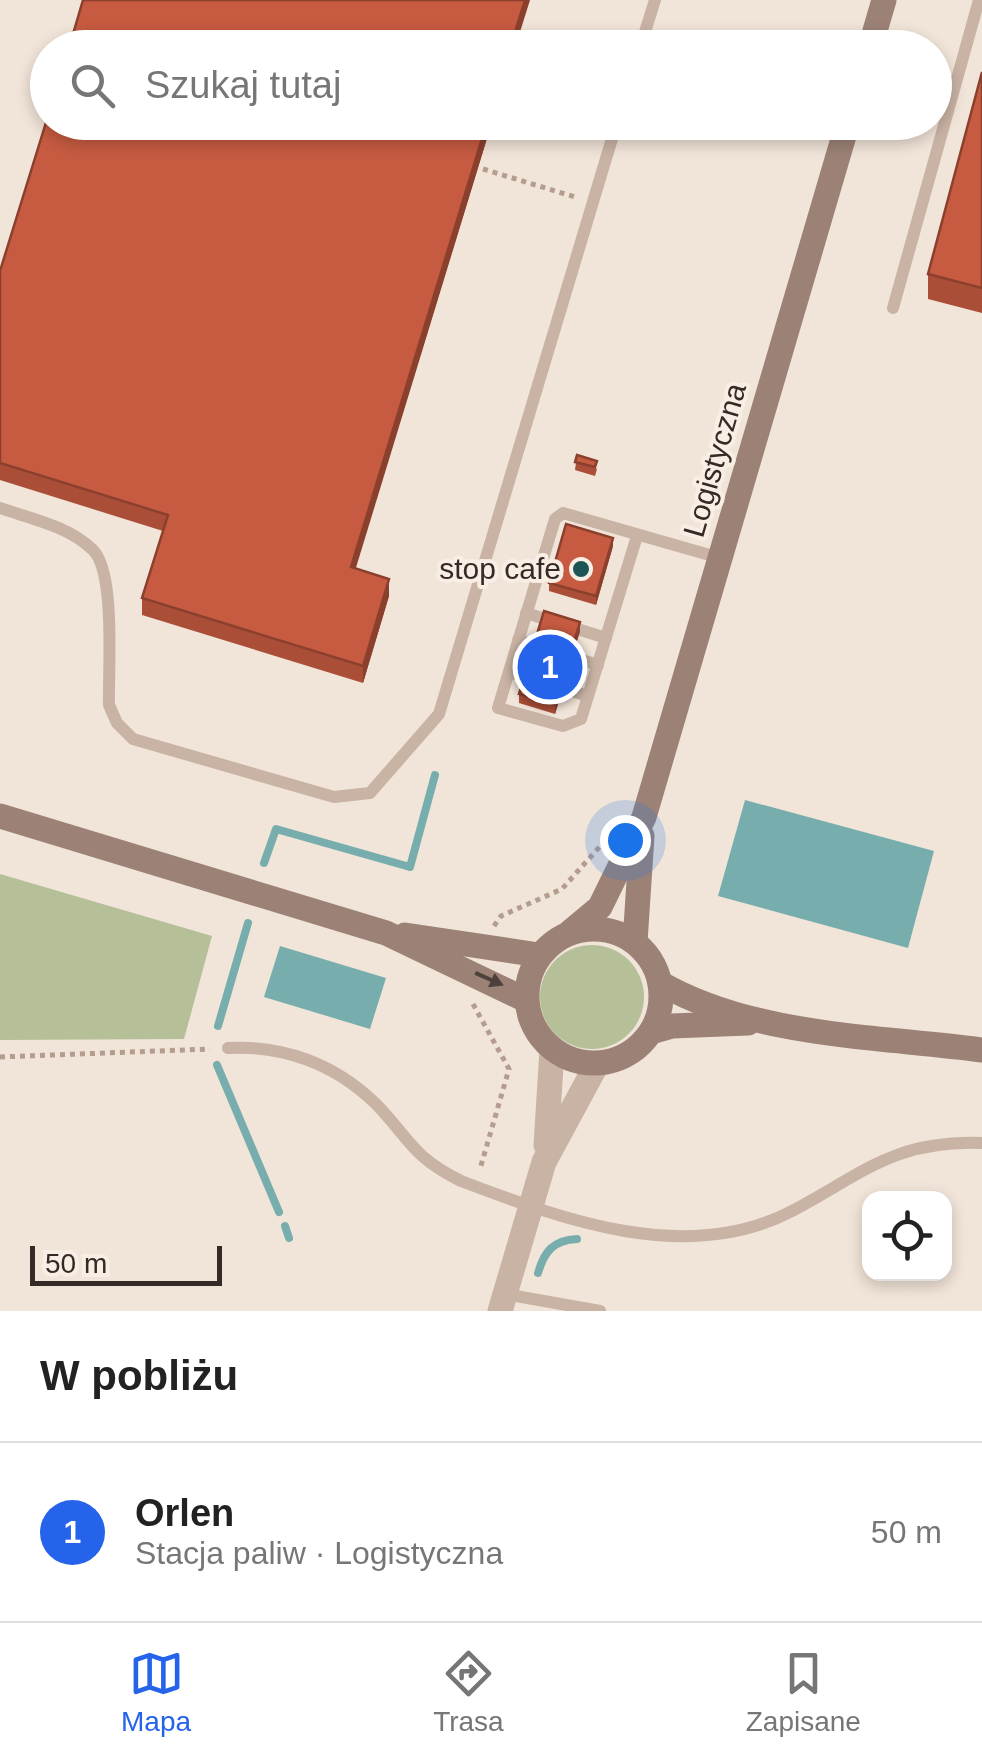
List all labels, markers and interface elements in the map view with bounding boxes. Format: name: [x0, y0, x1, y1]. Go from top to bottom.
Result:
search box: [30, 30, 952, 140]
icon: search: [65, 58, 120, 113]
text: Szukaj tutaj: [145, 64, 341, 106]
street label: Logistyczna: [677, 379, 752, 541]
place label: stop cafe: [439, 552, 561, 585]
marker: stop cafe: [570, 558, 592, 580]
pin: 1: [518, 630, 582, 704]
your location: [600, 815, 651, 866]
one-way arrow: [474, 971, 503, 987]
map controls: [862, 1191, 952, 1281]
button: locate: [862, 1191, 952, 1281]
scale bar: [30, 1241, 222, 1286]
text: 50 m: [45, 1248, 107, 1279]
text: W pobliżu: [40, 1352, 238, 1399]
text: Orlen: [135, 1492, 234, 1534]
text: 1: [64, 1514, 81, 1550]
text: 50 m: [871, 1514, 942, 1550]
text: Stacja paliw · Logistyczna: [135, 1535, 503, 1571]
tab: Mapa: [121, 1646, 191, 1738]
tab: Trasa: [433, 1646, 504, 1738]
tab: Zapisane: [746, 1646, 861, 1738]

